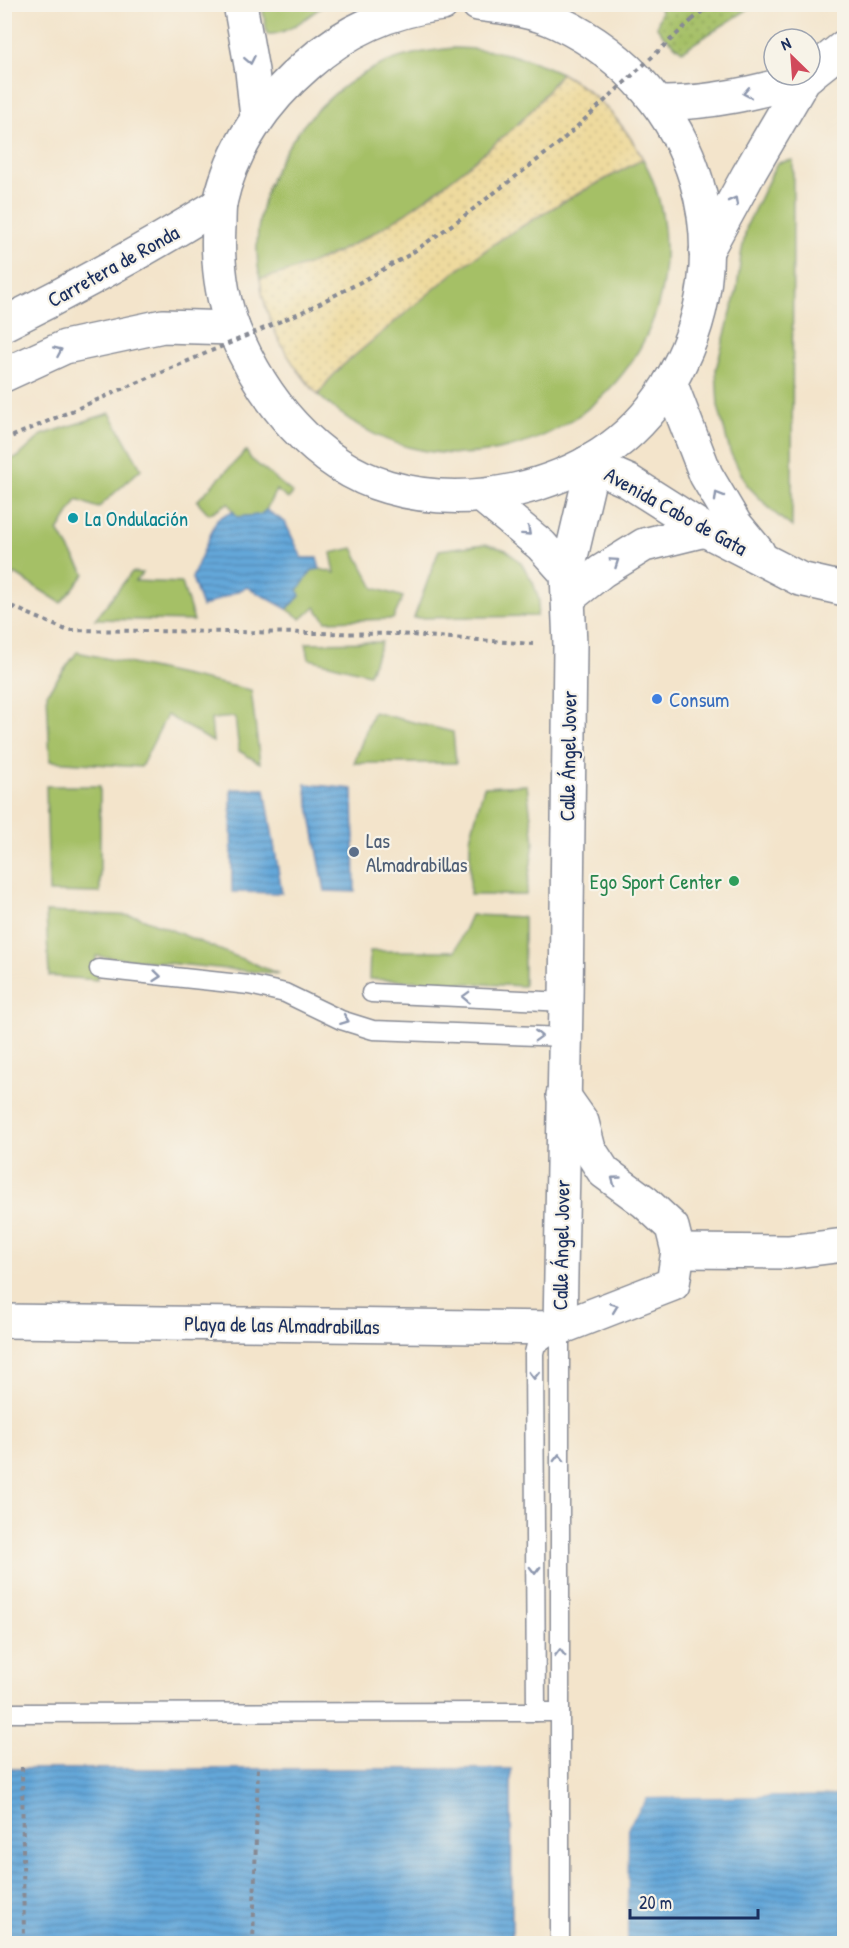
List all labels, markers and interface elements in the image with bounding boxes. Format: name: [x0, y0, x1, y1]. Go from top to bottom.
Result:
north arrow: [762, 27, 822, 87]
text: N: [777, 31, 795, 55]
one-way arrow: [243, 55, 256, 65]
one-way arrow: [743, 86, 753, 99]
one-way arrow: [727, 196, 738, 207]
street label: Carretera de Ronda: [42, 218, 184, 314]
one-way arrow: [51, 346, 62, 358]
street label: Avenida Cabo de Gata: [599, 460, 753, 562]
one-way arrow: [714, 492, 725, 502]
place label: La Ondulación: [85, 504, 188, 533]
marker: La Ondulación: [66, 511, 80, 525]
one-way arrow: [520, 525, 531, 536]
one-way arrow: [609, 558, 619, 570]
place label: Consum: [669, 685, 729, 714]
street label: Calle Ángel Jover: [552, 690, 584, 822]
marker: Consum: [650, 692, 664, 706]
place label: Las Almadrabillas: [366, 826, 468, 879]
marker: Las Almadrabillas: [347, 845, 361, 859]
place label: Ego Sport Center: [590, 867, 722, 896]
marker: Ego Sport Center: [727, 874, 741, 888]
one-way arrow: [152, 969, 161, 981]
one-way arrow: [461, 991, 470, 1004]
one-way arrow: [338, 1013, 349, 1025]
one-way arrow: [533, 1030, 542, 1042]
one-way arrow: [611, 1176, 622, 1187]
street label: Calle Ángel Jover: [545, 1179, 577, 1311]
one-way arrow: [608, 1302, 619, 1315]
street label: Playa de las Almadrabillas: [184, 1309, 380, 1341]
one-way arrow: [528, 1370, 541, 1379]
one-way arrow: [553, 1454, 565, 1463]
one-way arrow: [529, 1565, 541, 1574]
one-way arrow: [554, 1649, 566, 1658]
scale bar: [630, 1882, 758, 1920]
text: 20 m: [639, 1890, 672, 1915]

